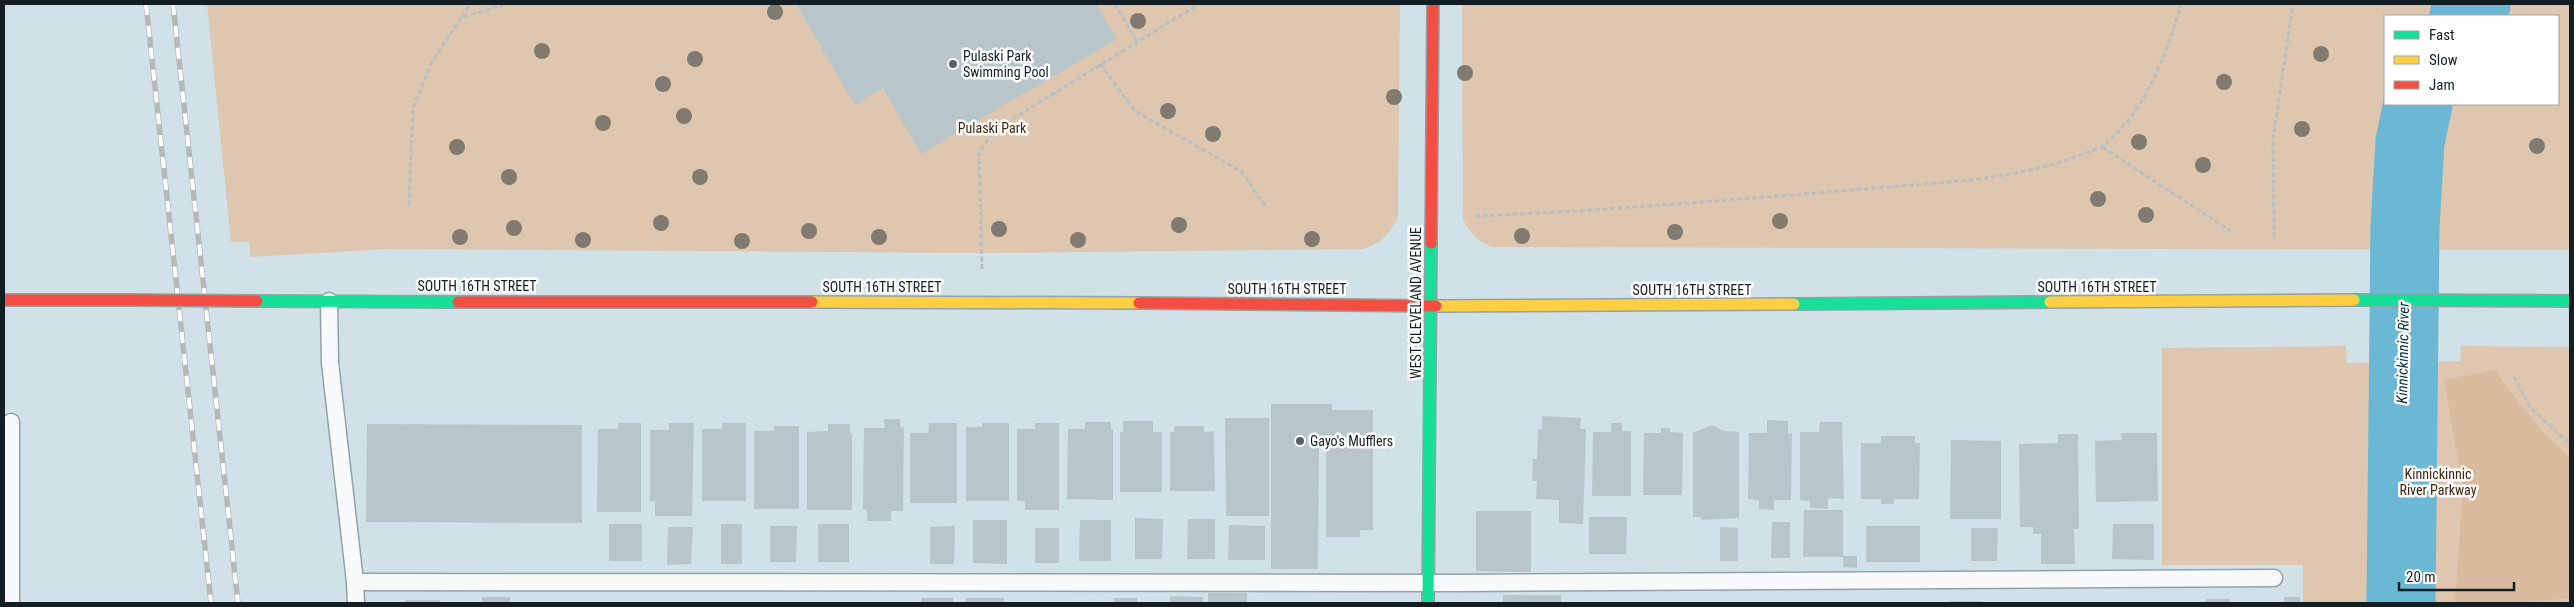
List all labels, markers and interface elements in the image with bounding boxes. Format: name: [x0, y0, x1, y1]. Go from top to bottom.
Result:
legend: [2384, 15, 2559, 105]
text: Fast: [2429, 26, 2454, 44]
place label: Pulaski Park Swimming Pool: [963, 48, 1049, 80]
text: Slow: [2429, 51, 2458, 69]
marker: Pulaski Park Swimming Pool: [947, 58, 959, 70]
text: Jam: [2429, 76, 2455, 94]
park label: Pulaski Park: [958, 120, 1027, 136]
street label: WEST CLEVELAND AVENUE: [1408, 227, 1424, 379]
street label: SOUTH 16TH STREET: [417, 278, 537, 294]
street label: SOUTH 16TH STREET: [822, 279, 942, 295]
street label: SOUTH 16TH STREET: [2037, 279, 2157, 295]
street label: SOUTH 16TH STREET: [1227, 281, 1347, 297]
street label: SOUTH 16TH STREET: [1632, 282, 1752, 298]
water label: Kinnickinnic River: [2393, 302, 2413, 404]
place label: Gayo's Mufflers: [1310, 433, 1393, 449]
marker: Gayo's Mufflers: [1294, 435, 1306, 447]
park label: Kinnickinnic River Parkway: [2399, 466, 2477, 498]
scale bar: [2399, 560, 2514, 592]
text: 20 m: [2406, 568, 2436, 586]

